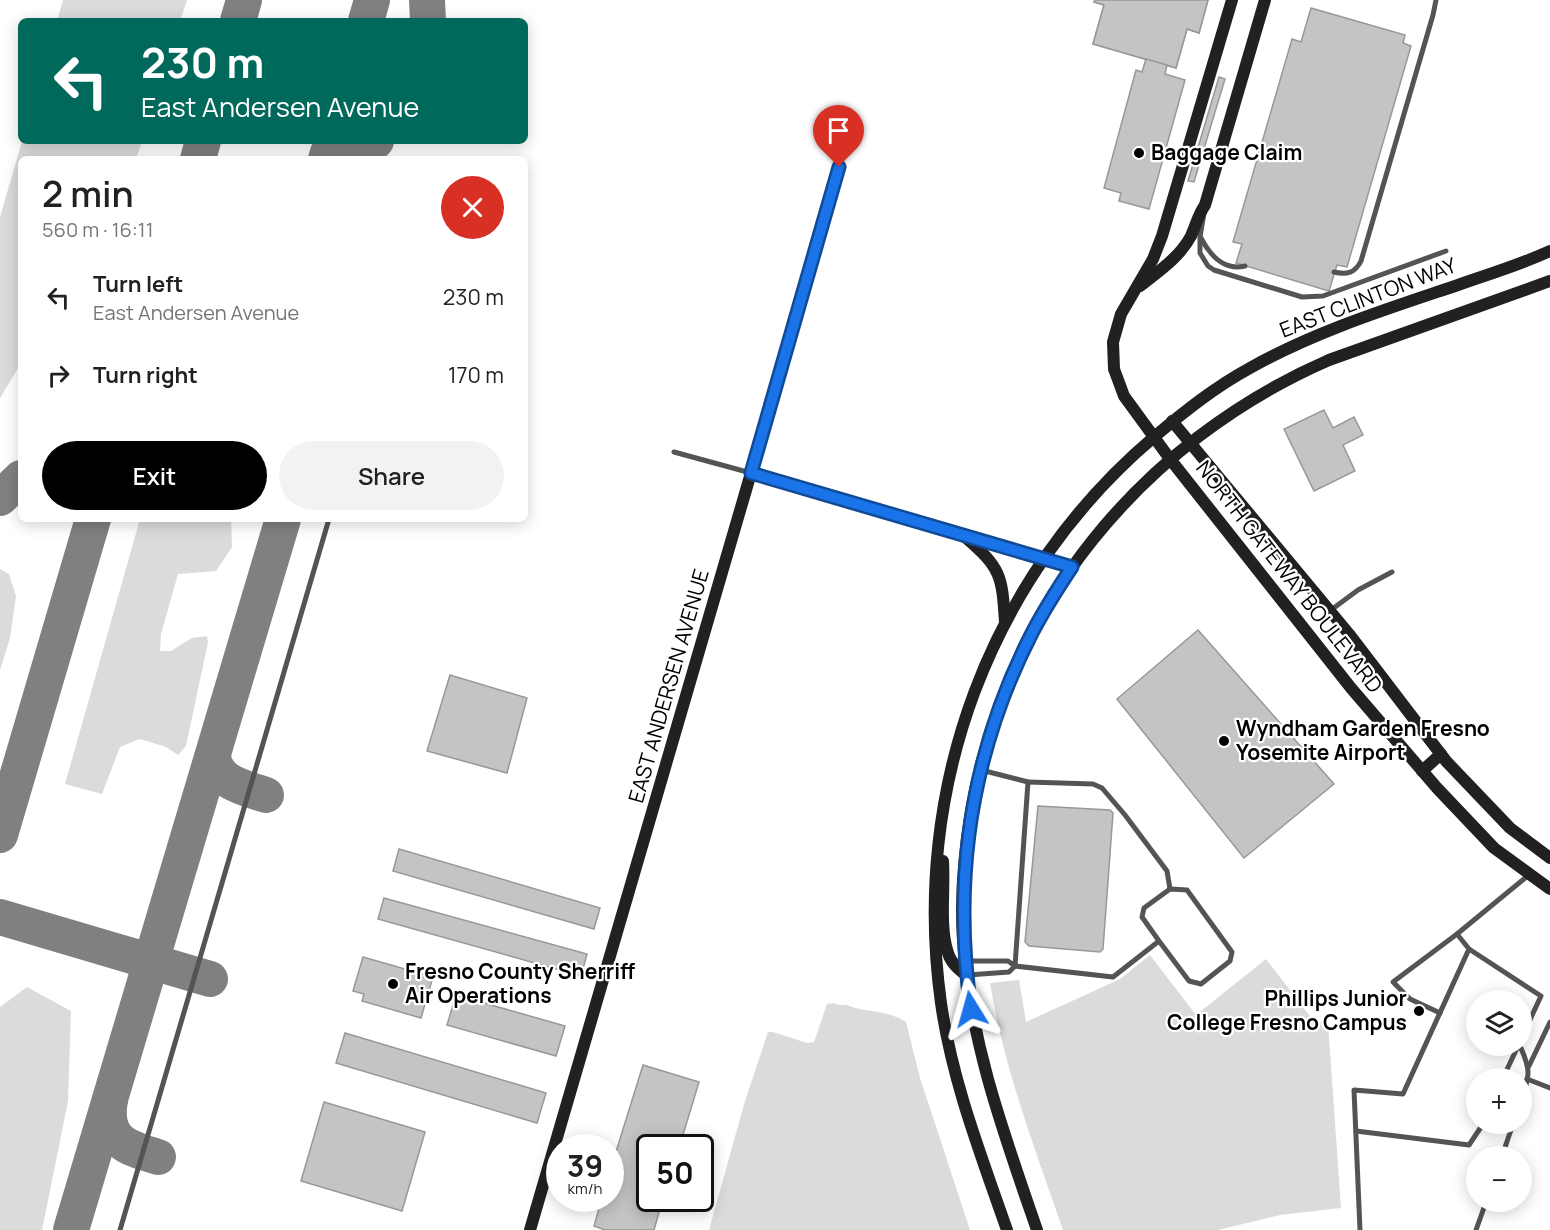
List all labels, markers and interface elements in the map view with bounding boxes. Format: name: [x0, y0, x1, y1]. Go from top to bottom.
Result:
text: 230 m: [141, 33, 264, 91]
icon: left: [42, 42, 120, 120]
text: East Andersen Avenue: [141, 88, 419, 125]
pin: [813, 105, 864, 167]
icon: arrive: [822, 114, 855, 147]
place label: Baggage Claim: [1151, 138, 1302, 166]
marker: Baggage Claim: [1132, 146, 1146, 160]
text: 2 min: [42, 169, 134, 218]
button: close: [441, 176, 504, 239]
text: 560 m · 16:11: [42, 216, 153, 243]
street label: EAST CLINTON WAY: [1275, 250, 1460, 344]
text: Turn left: [93, 269, 183, 299]
icon: left: [42, 281, 75, 314]
text: 230 m: [443, 282, 504, 312]
text: East Andersen Avenue: [93, 299, 299, 326]
icon: right: [42, 359, 75, 392]
text: Turn right: [93, 360, 198, 390]
text: 170 m: [448, 360, 504, 390]
button: Exit: [42, 441, 267, 510]
button: Share: [279, 441, 504, 510]
street label: NORTH GATEWAY BOULEVARD: [1190, 455, 1389, 698]
street label: EAST ANDERSEN AVENUE: [621, 566, 715, 806]
place label: Wyndham Garden Fresno Yosemite Airport: [1236, 714, 1490, 766]
marker: Wyndham Garden Fresno Yosemite Airport: [1217, 734, 1231, 748]
place label: Fresno County Sherriff Air Operations: [405, 957, 635, 1009]
marker: Fresno County Sherriff Air Operations: [386, 977, 400, 991]
position arrow: [939, 977, 1003, 1041]
place label: Phillips Junior College Fresno Campus: [1167, 984, 1407, 1036]
map controls: [1466, 990, 1532, 1212]
button: layers: [1466, 990, 1532, 1056]
marker: Phillips Junior College Fresno Campus: [1412, 1004, 1426, 1018]
button: +: [1466, 1068, 1532, 1134]
speed limit sign: 50: [636, 1134, 714, 1212]
text: 39: [567, 1145, 603, 1186]
button: −: [1466, 1146, 1532, 1212]
text: km/h: [568, 1178, 602, 1199]

